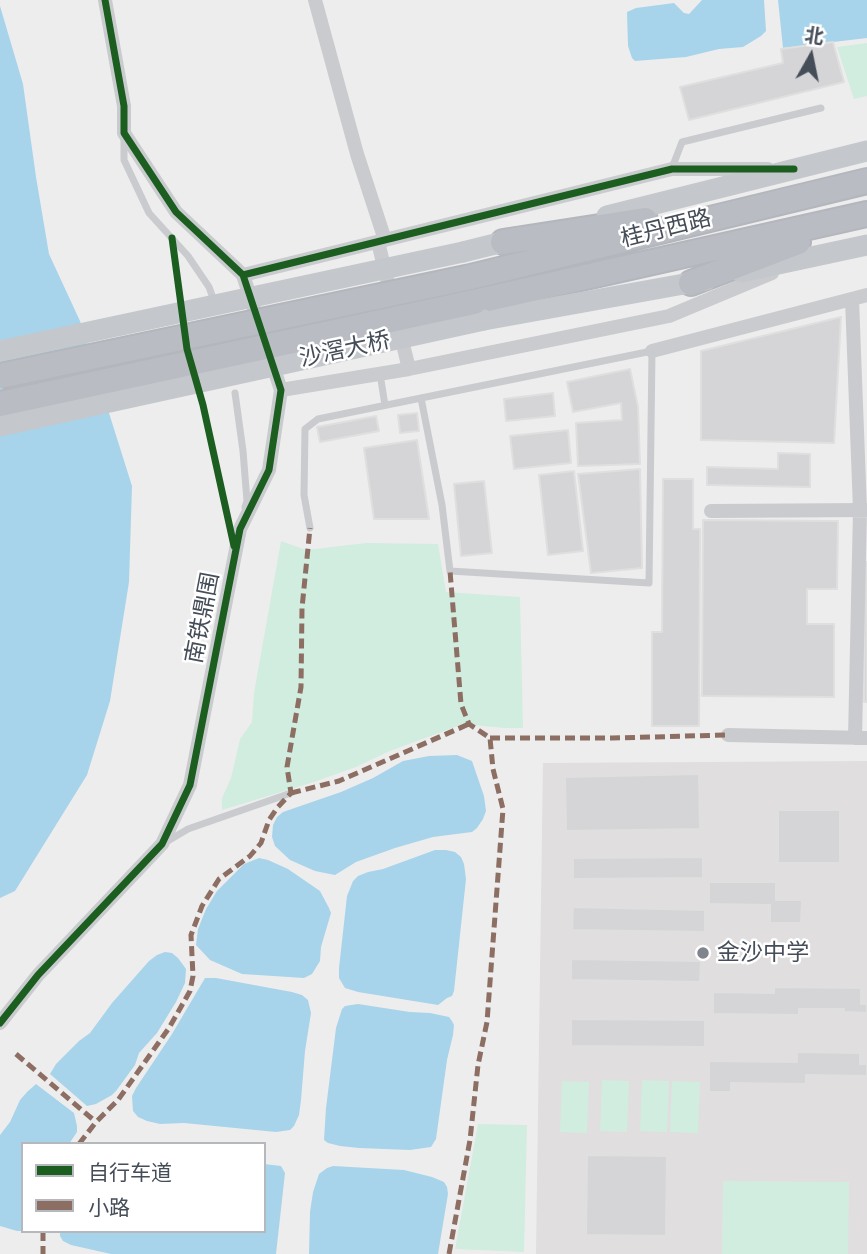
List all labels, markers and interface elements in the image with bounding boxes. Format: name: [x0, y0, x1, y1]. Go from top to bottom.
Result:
north arrow: [776, 21, 846, 91]
text: 北: [803, 21, 826, 50]
street label: 桂丹西路: [618, 204, 714, 254]
street label: 沙滘大桥: [297, 327, 393, 373]
street label: 南铁鼎围: [181, 570, 225, 666]
place label: 金沙中学: [717, 939, 809, 967]
marker: 金沙中学: [695, 945, 711, 961]
legend: [21, 1142, 266, 1233]
text: 自行车道: [88, 1158, 172, 1186]
text: 小路: [88, 1193, 130, 1221]

